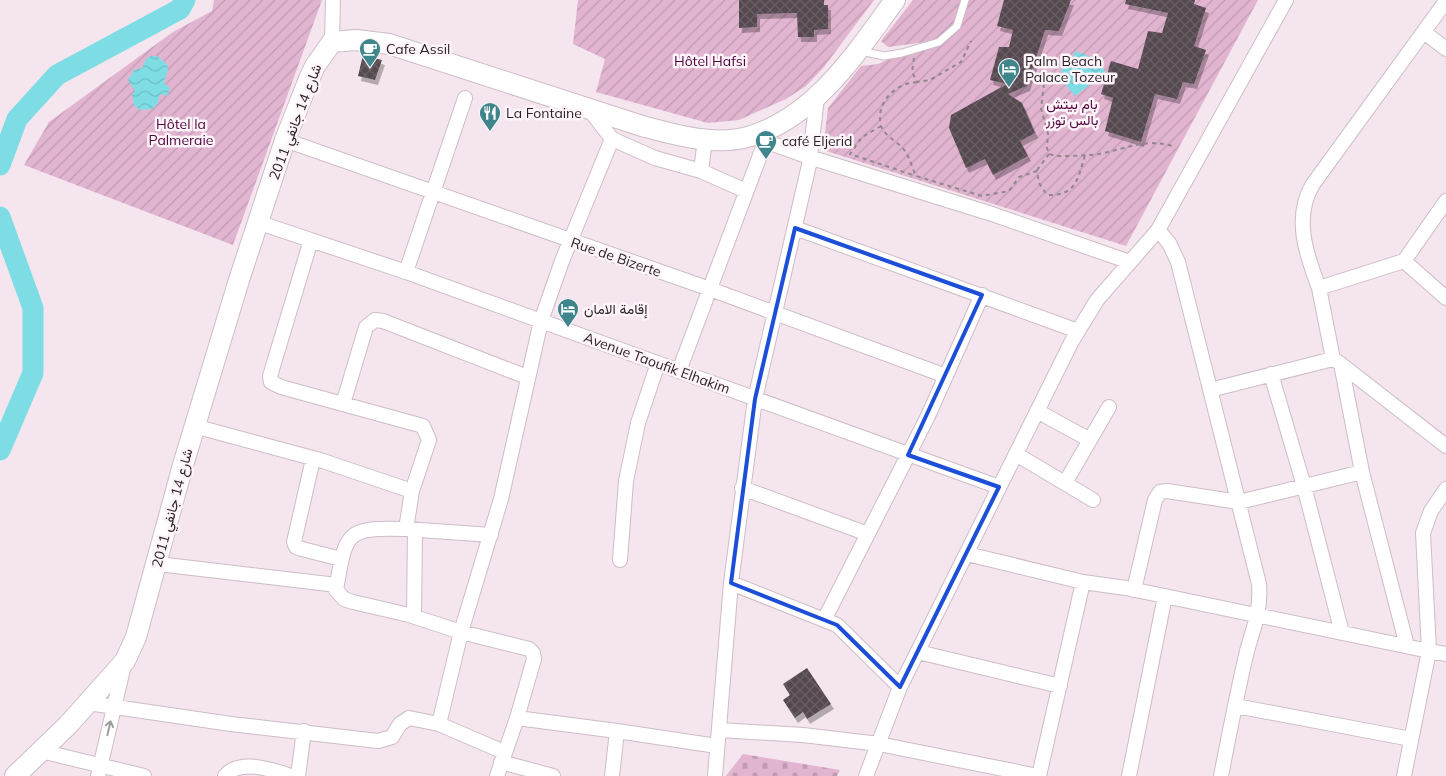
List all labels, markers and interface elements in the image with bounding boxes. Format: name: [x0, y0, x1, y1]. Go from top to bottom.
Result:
cafe icon: Cafe Assil: [358, 37, 382, 68]
place label: Cafe Assil: [386, 40, 450, 58]
park label: Hôtel Hafsi: [674, 52, 746, 70]
place label: Palm Beach Palace Tozeur: [1025, 52, 1116, 86]
hotel icon: Palm Beach Palace Tozeur: [997, 57, 1021, 88]
street label: شارع 14 جانفي 2011: [265, 62, 328, 184]
park label: بام بيتش بالس توزر: [1045, 95, 1098, 129]
restaurant icon: La Fontaine: [478, 101, 502, 132]
place label: La Fontaine: [506, 104, 582, 122]
park label: Hôtel la Palmeraie: [149, 115, 213, 149]
cafe icon: café Eljerid: [754, 129, 778, 160]
place label: café Eljerid: [782, 132, 852, 150]
street label: Rue de Bizerte: [569, 233, 663, 281]
hotel icon: إقامة الامان: [556, 297, 580, 328]
place label: إقامة الامان: [584, 300, 648, 319]
street label: Avenue Taoufik Elhakim: [581, 328, 733, 398]
street label: شارع 14 جانفي 2011: [147, 446, 199, 570]
one-way arrow: [105, 721, 114, 737]

